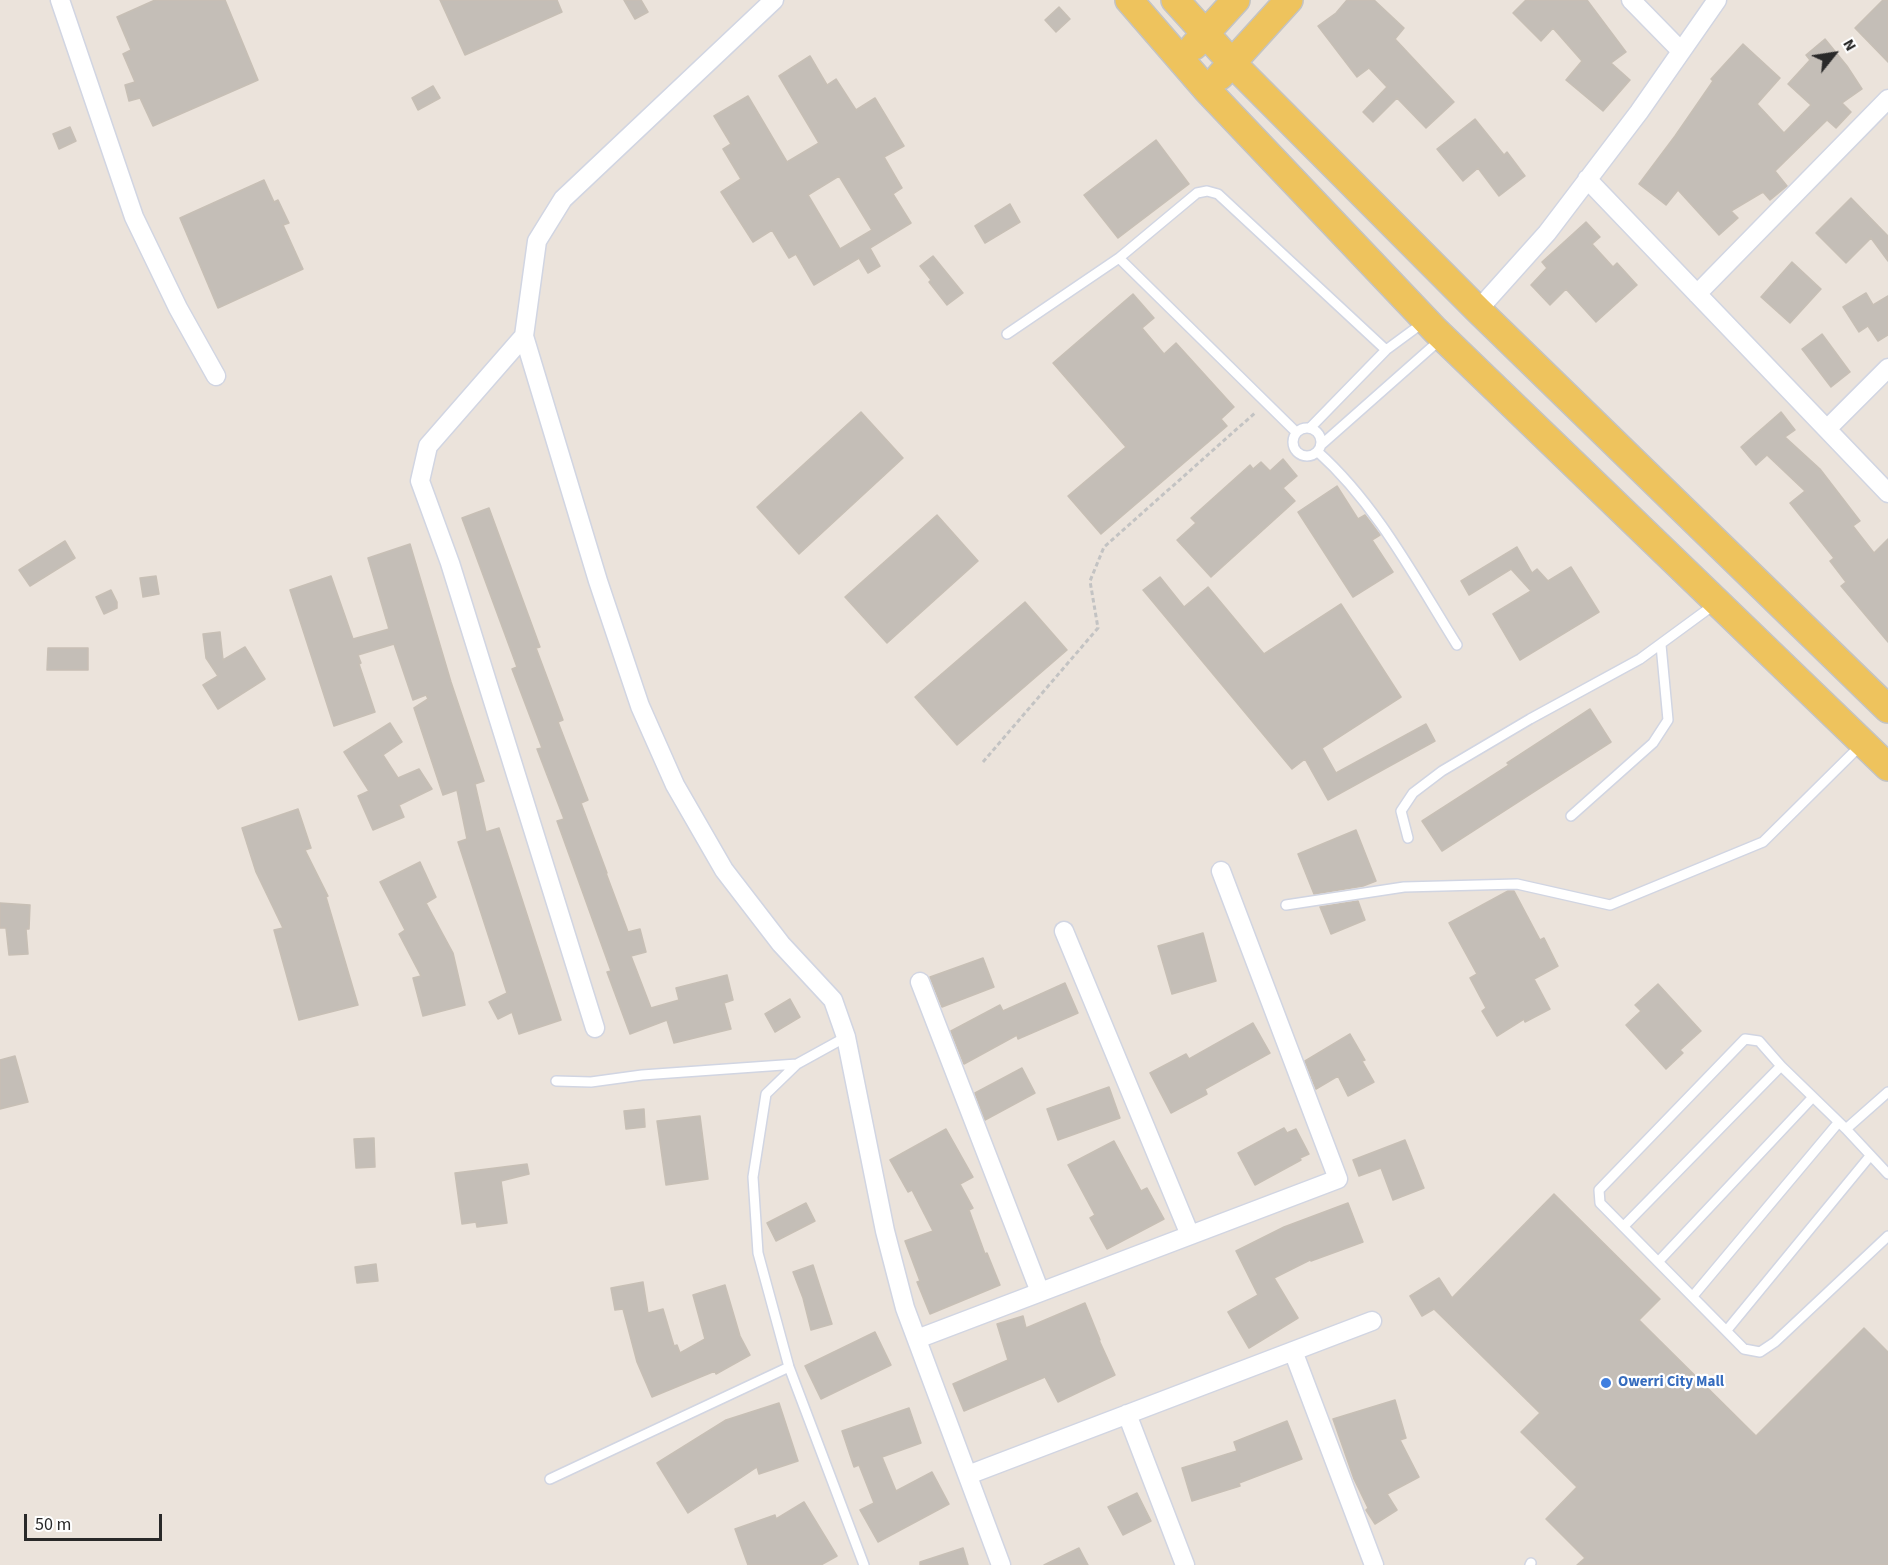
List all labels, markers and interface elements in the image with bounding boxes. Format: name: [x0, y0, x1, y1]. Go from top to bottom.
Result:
north arrow: [1804, 24, 1864, 84]
text: N: [1837, 35, 1862, 55]
place label: Owerri City Mall: [1618, 1374, 1724, 1392]
marker: Owerri City Mall: [1599, 1376, 1613, 1390]
scale bar: [27, 1502, 165, 1540]
text: 50 m: [35, 1512, 71, 1537]

